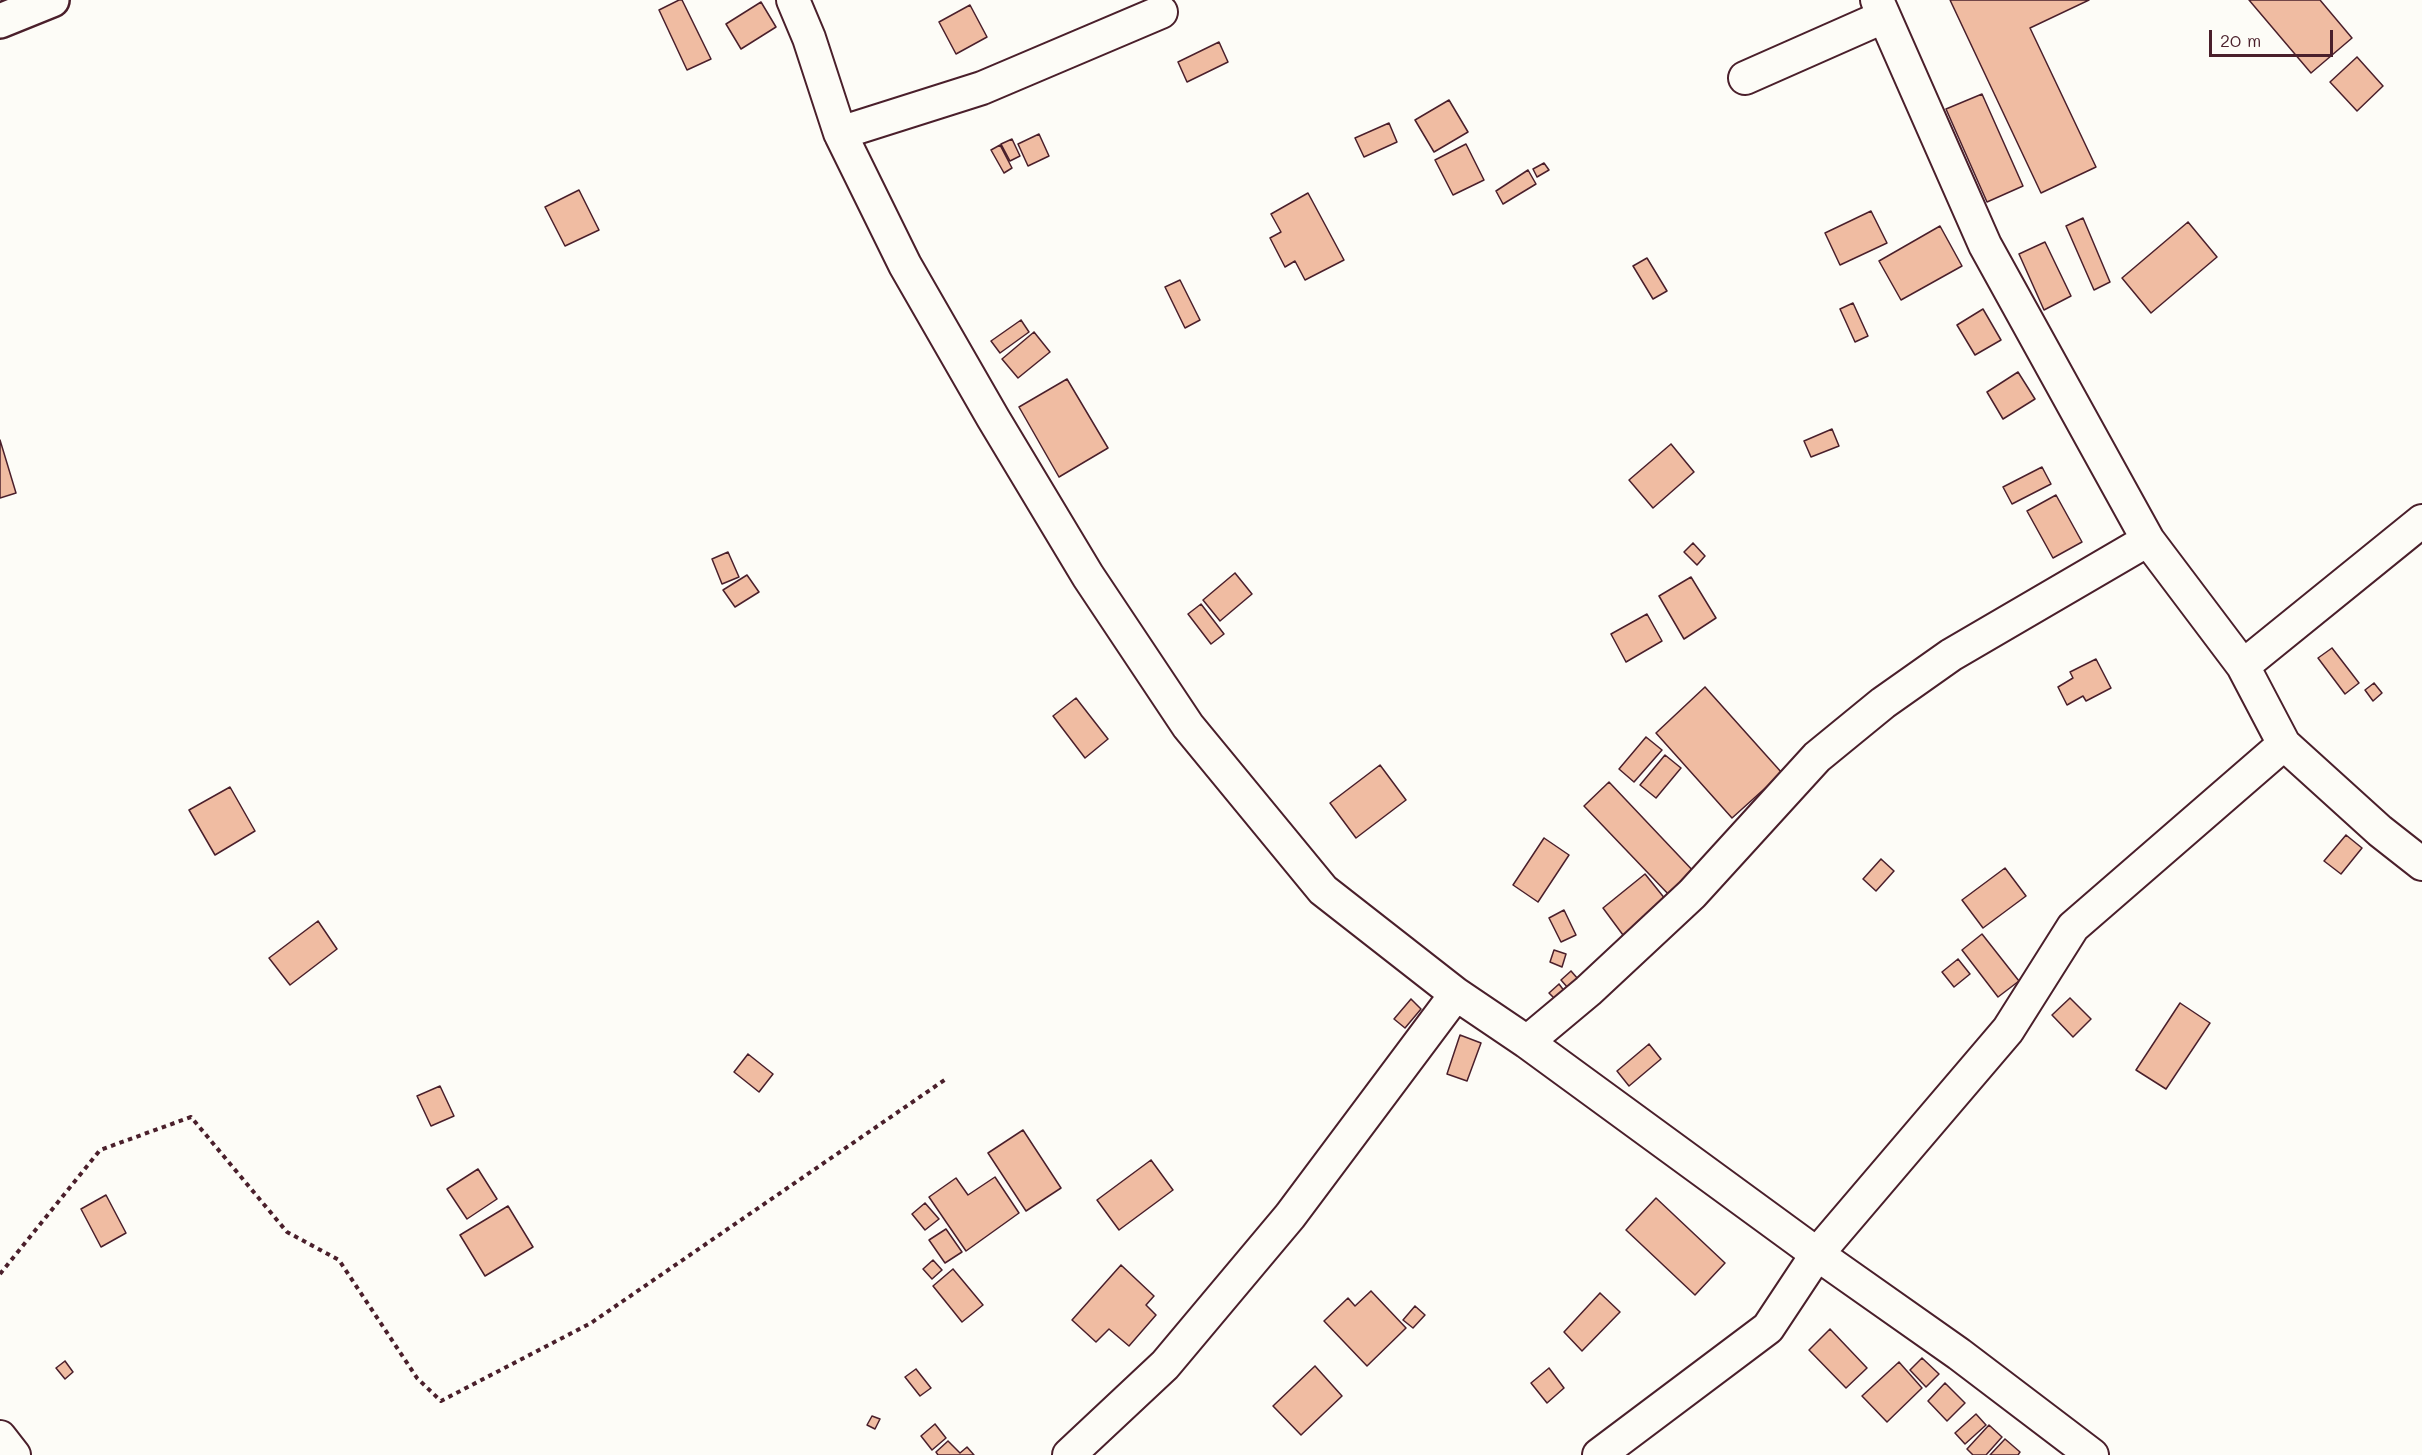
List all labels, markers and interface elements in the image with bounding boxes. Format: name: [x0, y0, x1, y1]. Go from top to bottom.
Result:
scale bar: [2212, 18, 2336, 56]
text: 20 m: [2220, 28, 2261, 52]

